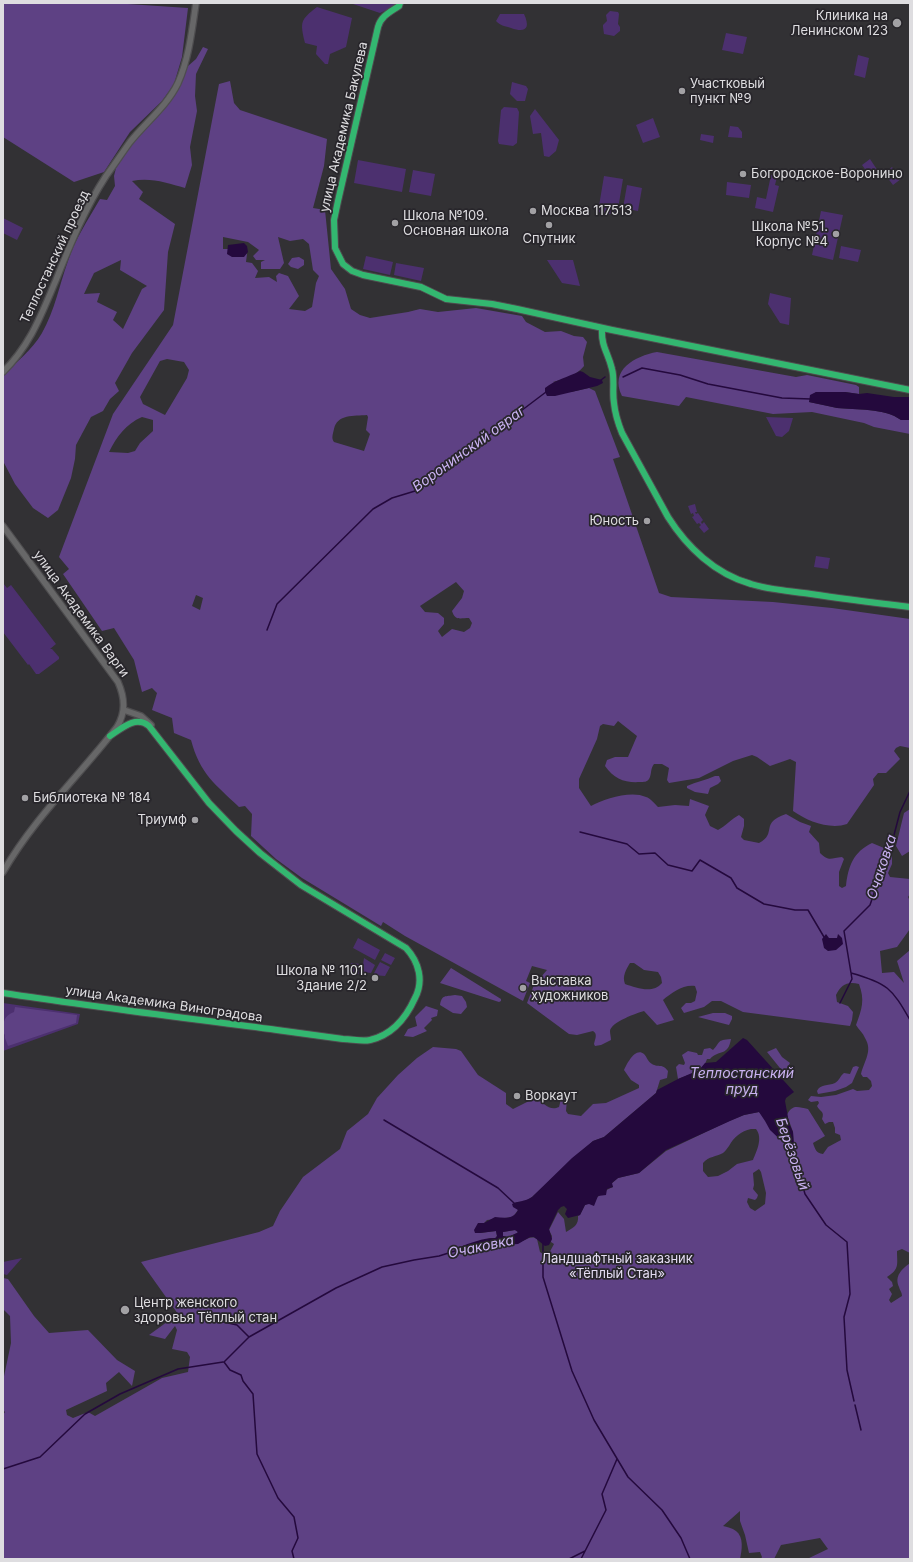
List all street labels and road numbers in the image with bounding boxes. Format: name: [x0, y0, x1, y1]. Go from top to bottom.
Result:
street label: улица Академика Бакулева: [317, 40, 371, 214]
street label: Теплостанский проезд: [17, 188, 93, 326]
street label: улица Академика Варги: [30, 548, 132, 680]
street label: улица Академика Виноградова: [64, 982, 264, 1026]

